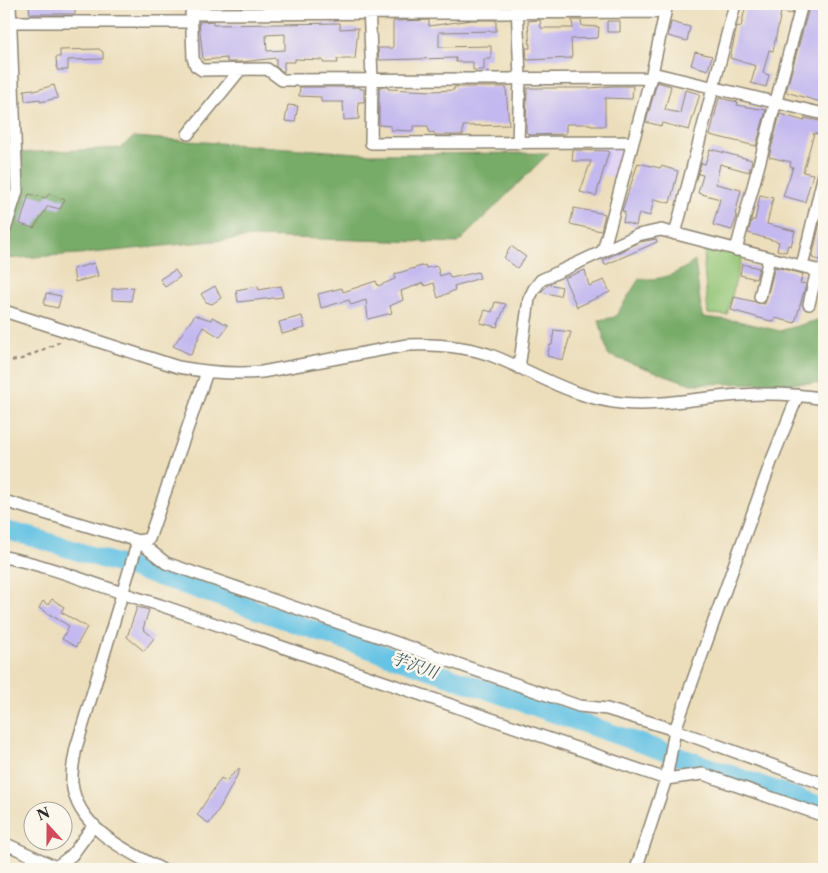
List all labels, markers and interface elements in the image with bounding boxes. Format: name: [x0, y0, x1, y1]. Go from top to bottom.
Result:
water label: 芋沢川: [389, 648, 443, 683]
north arrow: [22, 800, 72, 850]
text: N: [34, 803, 52, 824]

